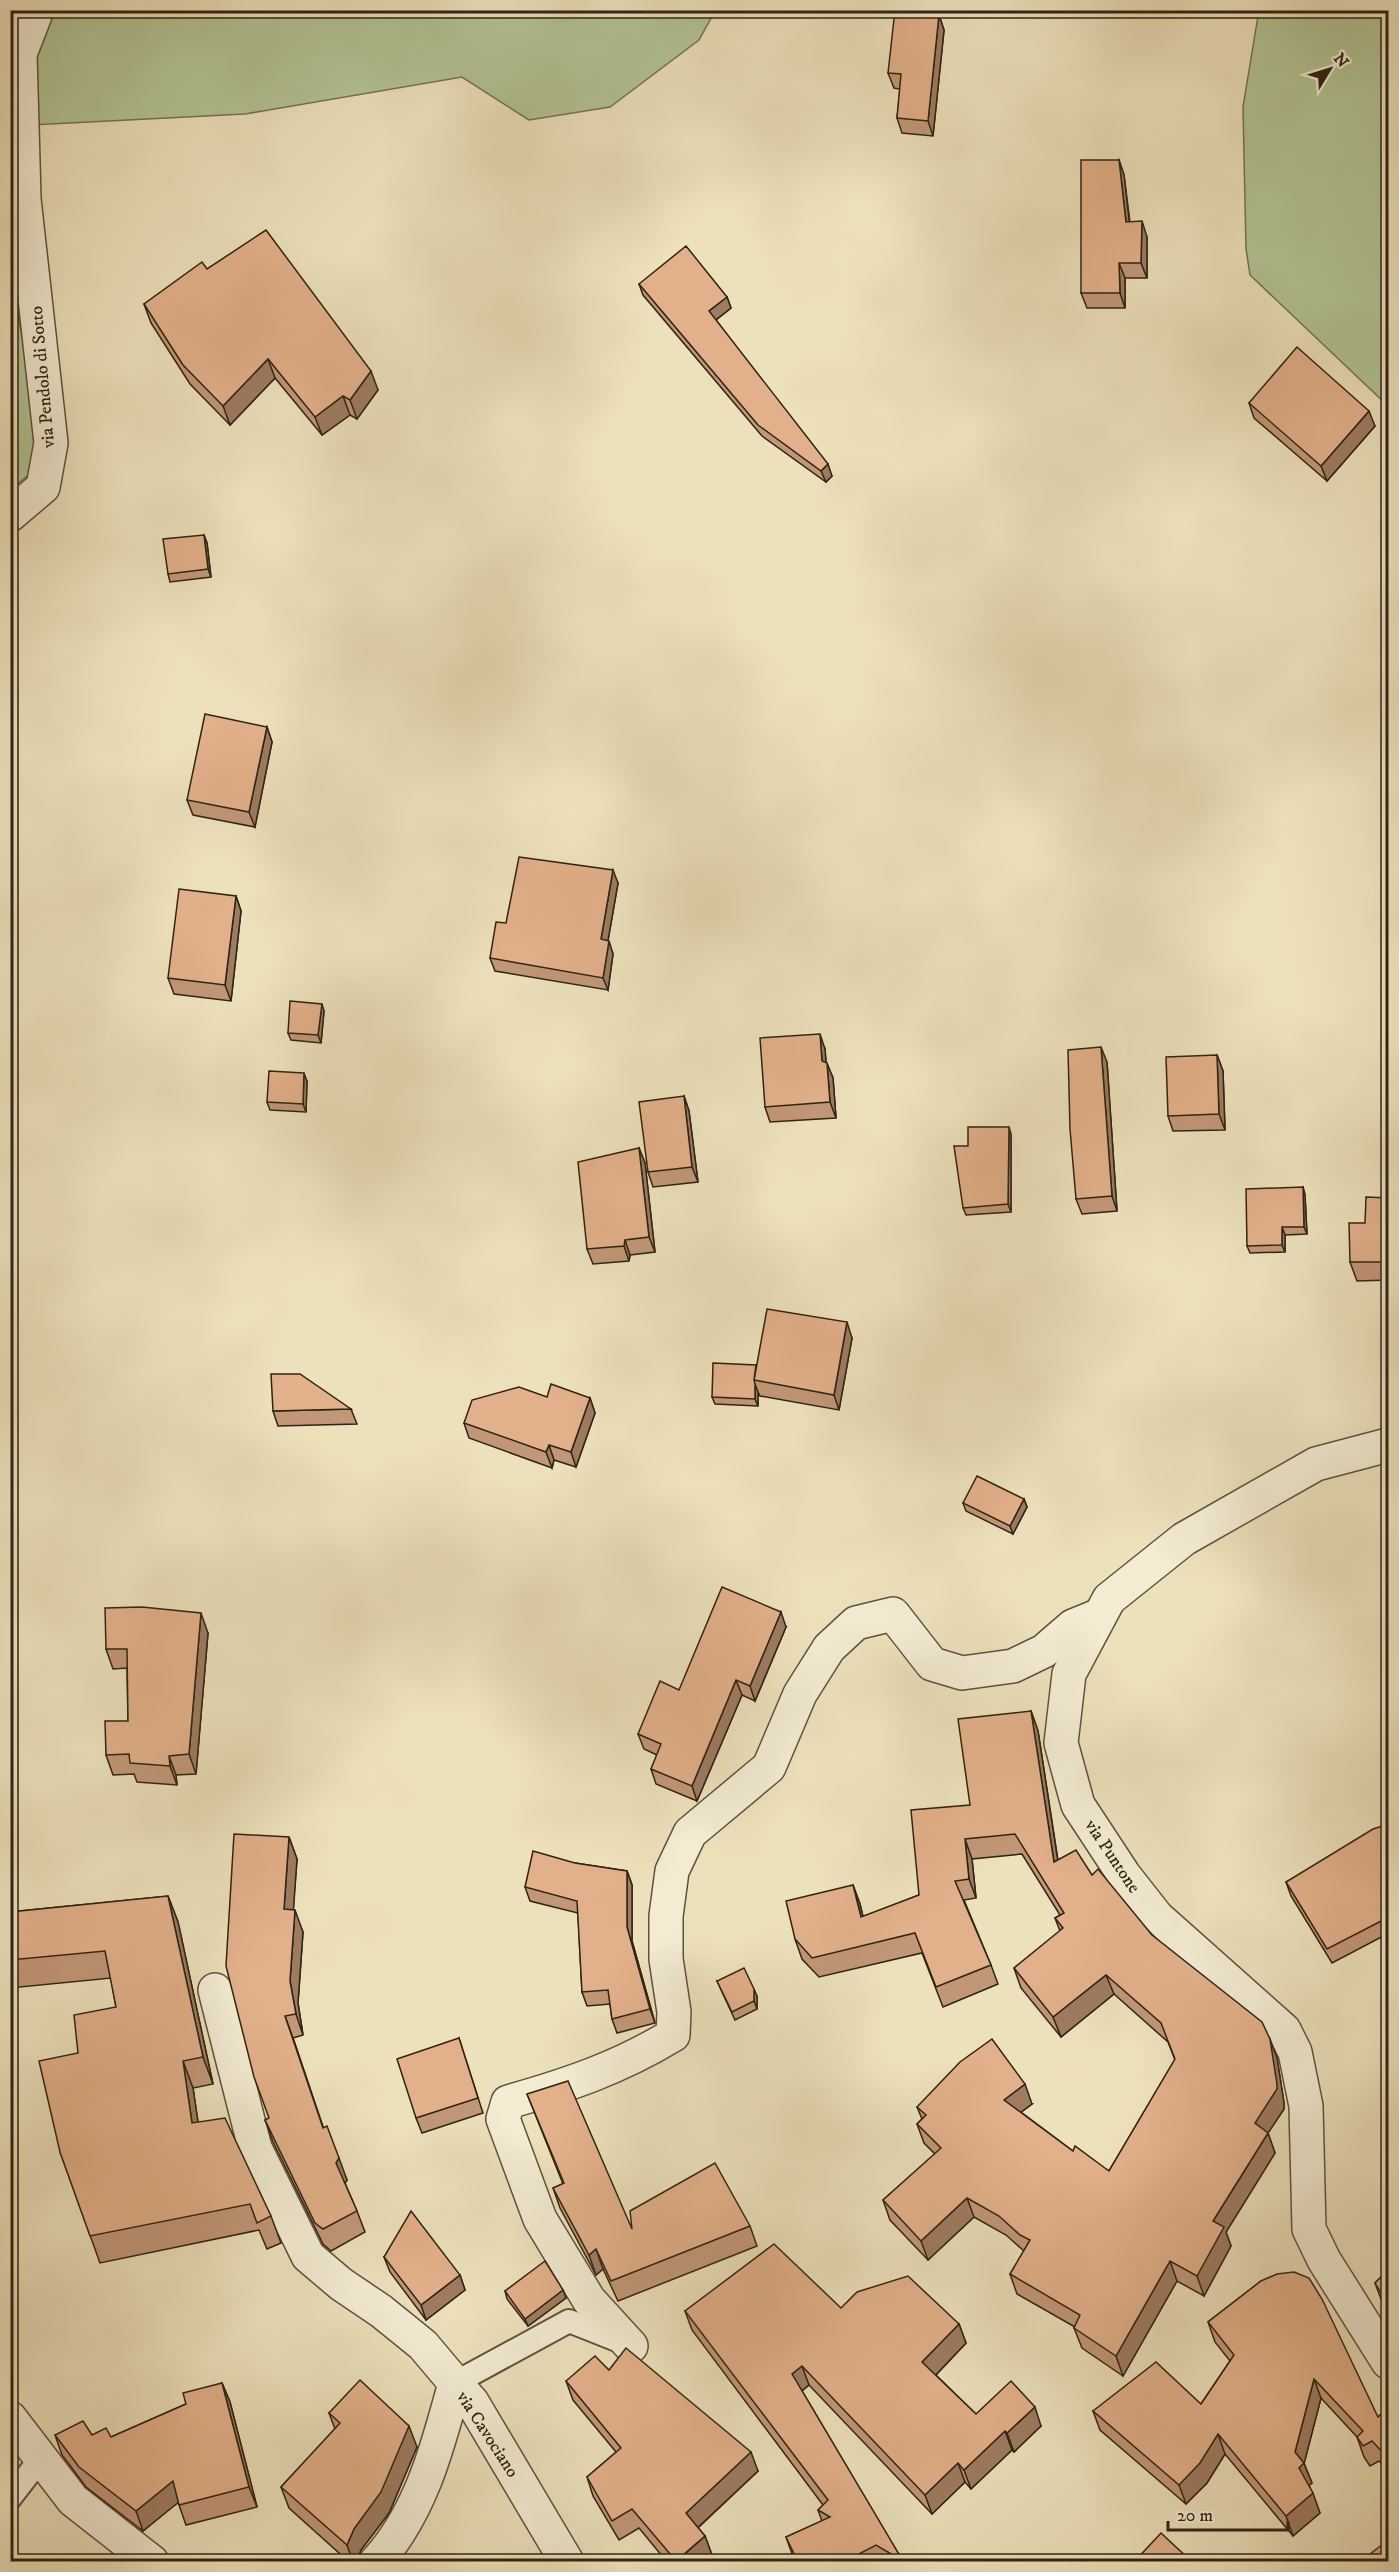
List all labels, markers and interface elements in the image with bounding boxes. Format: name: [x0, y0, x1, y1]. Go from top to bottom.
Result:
north arrow: [1300, 39, 1360, 99]
text: N: [1329, 49, 1353, 72]
street label: via Pendolo di Sotto: [26, 305, 60, 450]
street label: via Puntone: [1079, 1815, 1145, 1897]
street label: via Cavociano: [451, 2386, 523, 2482]
scale bar: [1168, 2494, 1288, 2532]
text: 20 m: [1177, 2505, 1213, 2527]

